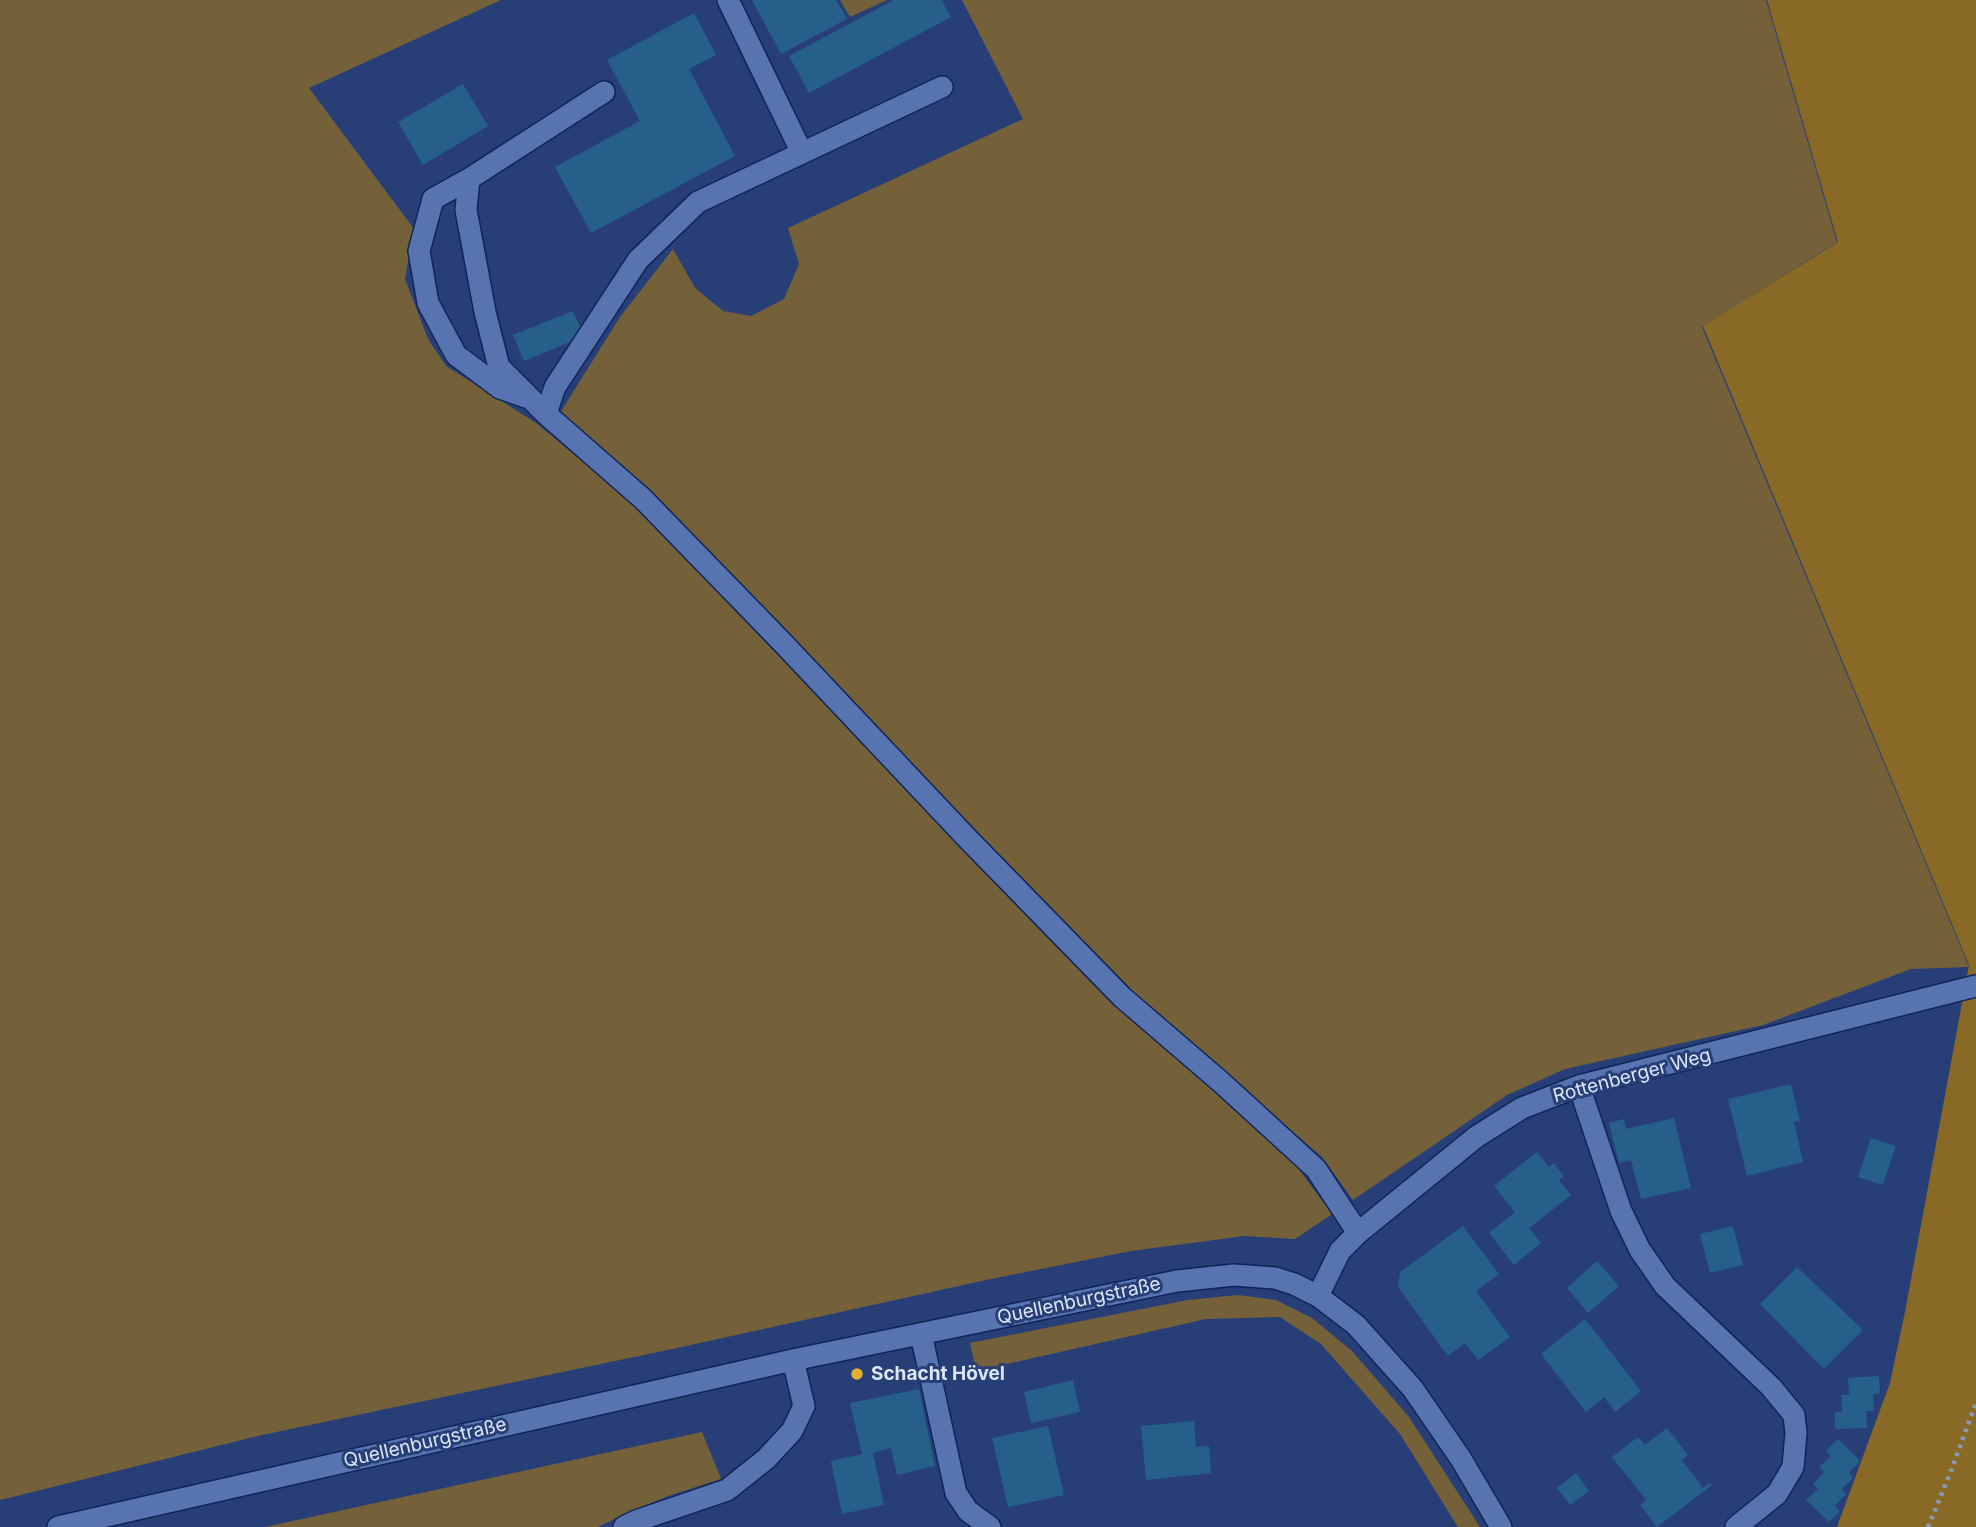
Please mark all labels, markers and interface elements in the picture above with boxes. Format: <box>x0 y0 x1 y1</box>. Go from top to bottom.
street label: Rottenberger Weg <box>1550 1044 1714 1108</box>
street label: Quellenburgstraße <box>995 1273 1163 1329</box>
place label: Schacht Hövel <box>871 1363 1005 1385</box>
marker: Schacht Hövel <box>849 1366 865 1382</box>
street label: Quellenburgstraße <box>341 1413 509 1473</box>

